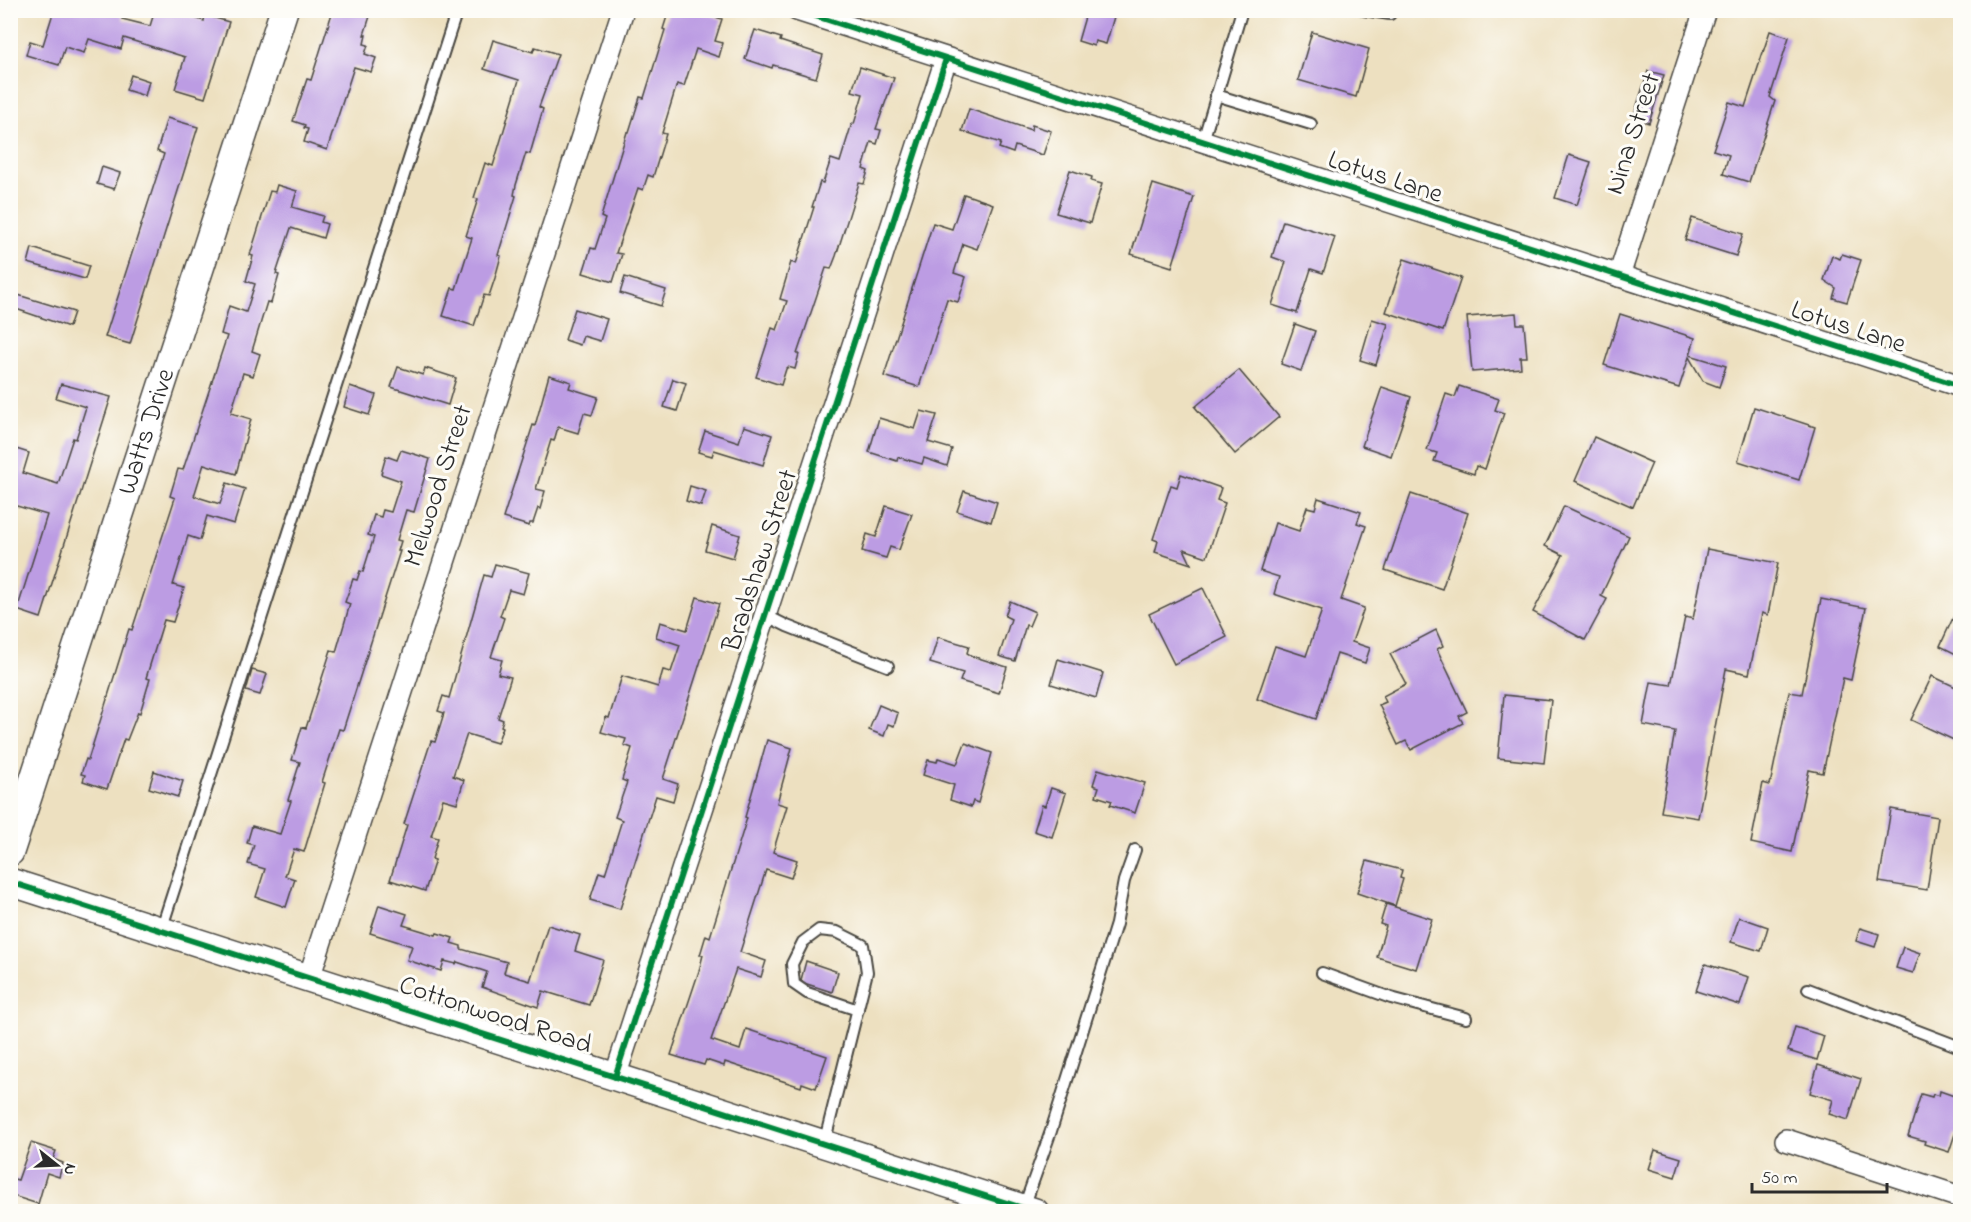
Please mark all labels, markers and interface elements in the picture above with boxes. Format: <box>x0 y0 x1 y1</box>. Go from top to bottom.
street label: Nina Street <box>1596 68 1672 200</box>
street label: Lotus Lane <box>1322 141 1448 215</box>
street label: Lotus Lane <box>1785 291 1911 365</box>
street label: Watts Drive <box>108 363 186 500</box>
street label: Melwood Street <box>394 400 484 572</box>
street label: Bradshaw Street <box>713 465 809 658</box>
street label: Cottonwood Road <box>394 966 596 1066</box>
north arrow <box>27 1135 87 1195</box>
scale bar <box>1752 1156 1887 1194</box>
text: N <box>56 1160 82 1178</box>
text: 50 m <box>1761 1166 1798 1192</box>

